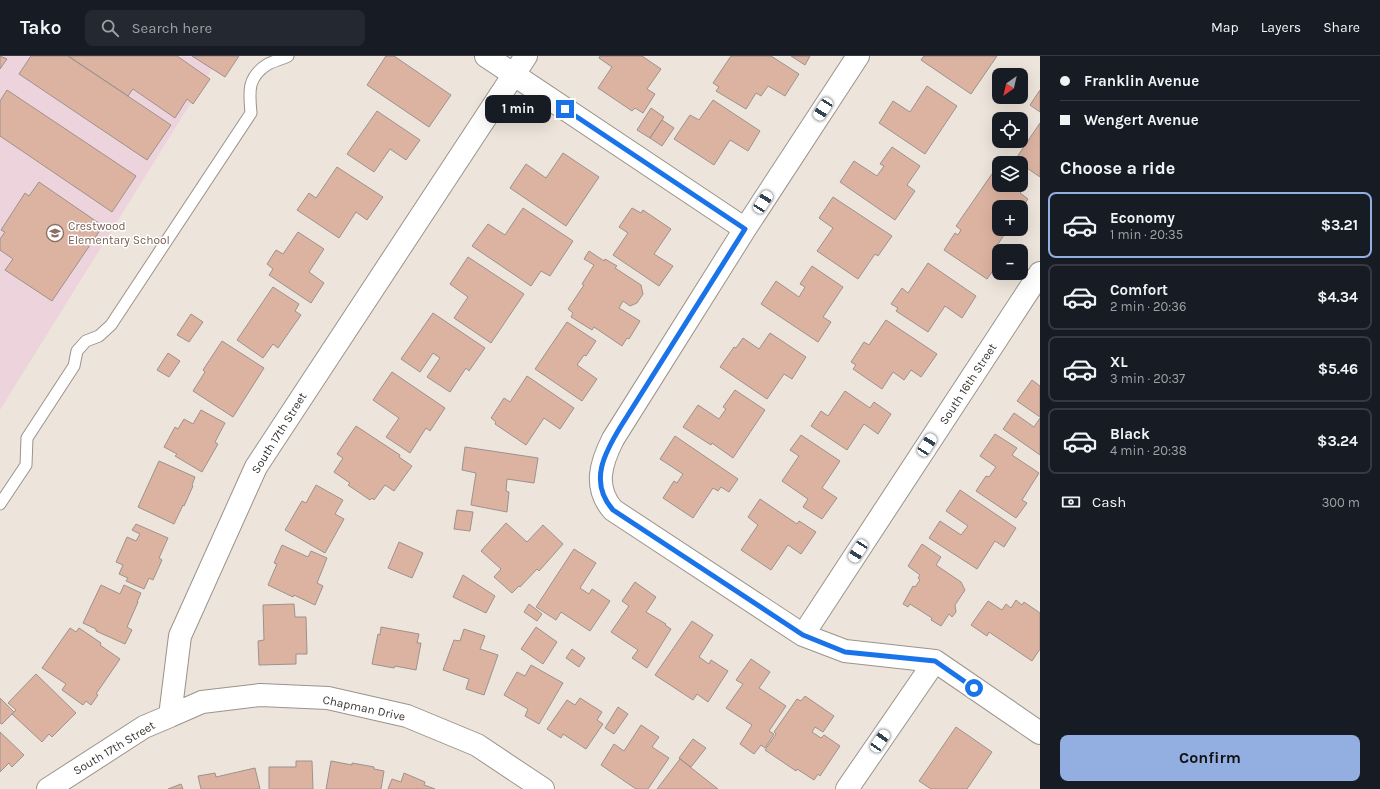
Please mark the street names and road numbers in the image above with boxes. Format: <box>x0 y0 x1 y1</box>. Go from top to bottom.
street label: South 16th Street <box>937 340 1000 427</box>
street label: South 17th Street <box>248 390 310 476</box>
street label: Chapman Drive <box>321 692 407 724</box>
street label: South 17th Street <box>71 718 158 778</box>

